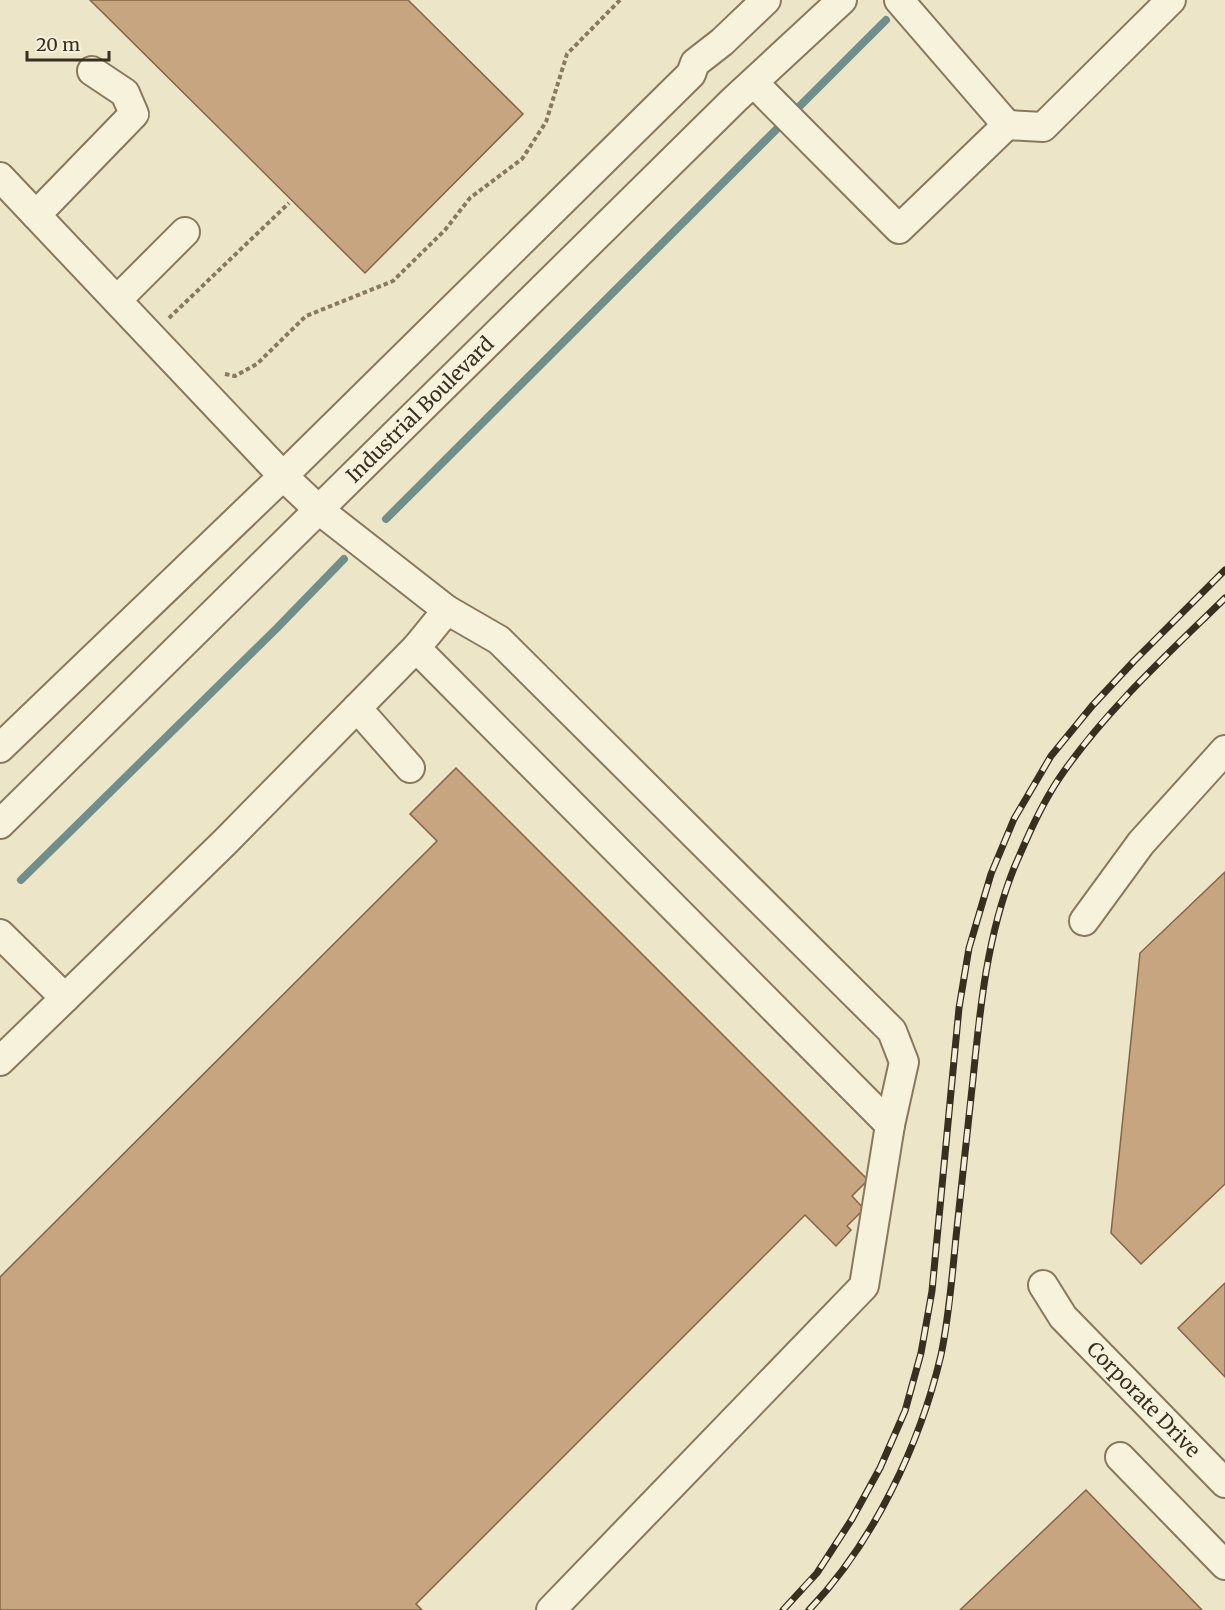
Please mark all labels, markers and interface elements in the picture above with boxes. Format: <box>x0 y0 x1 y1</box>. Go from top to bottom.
scale bar <box>27 24 110 62</box>
text: 20 m <box>36 33 80 56</box>
street label: Industrial Boulevard <box>341 331 499 488</box>
street label: Corporate Drive <box>1082 1336 1206 1462</box>

